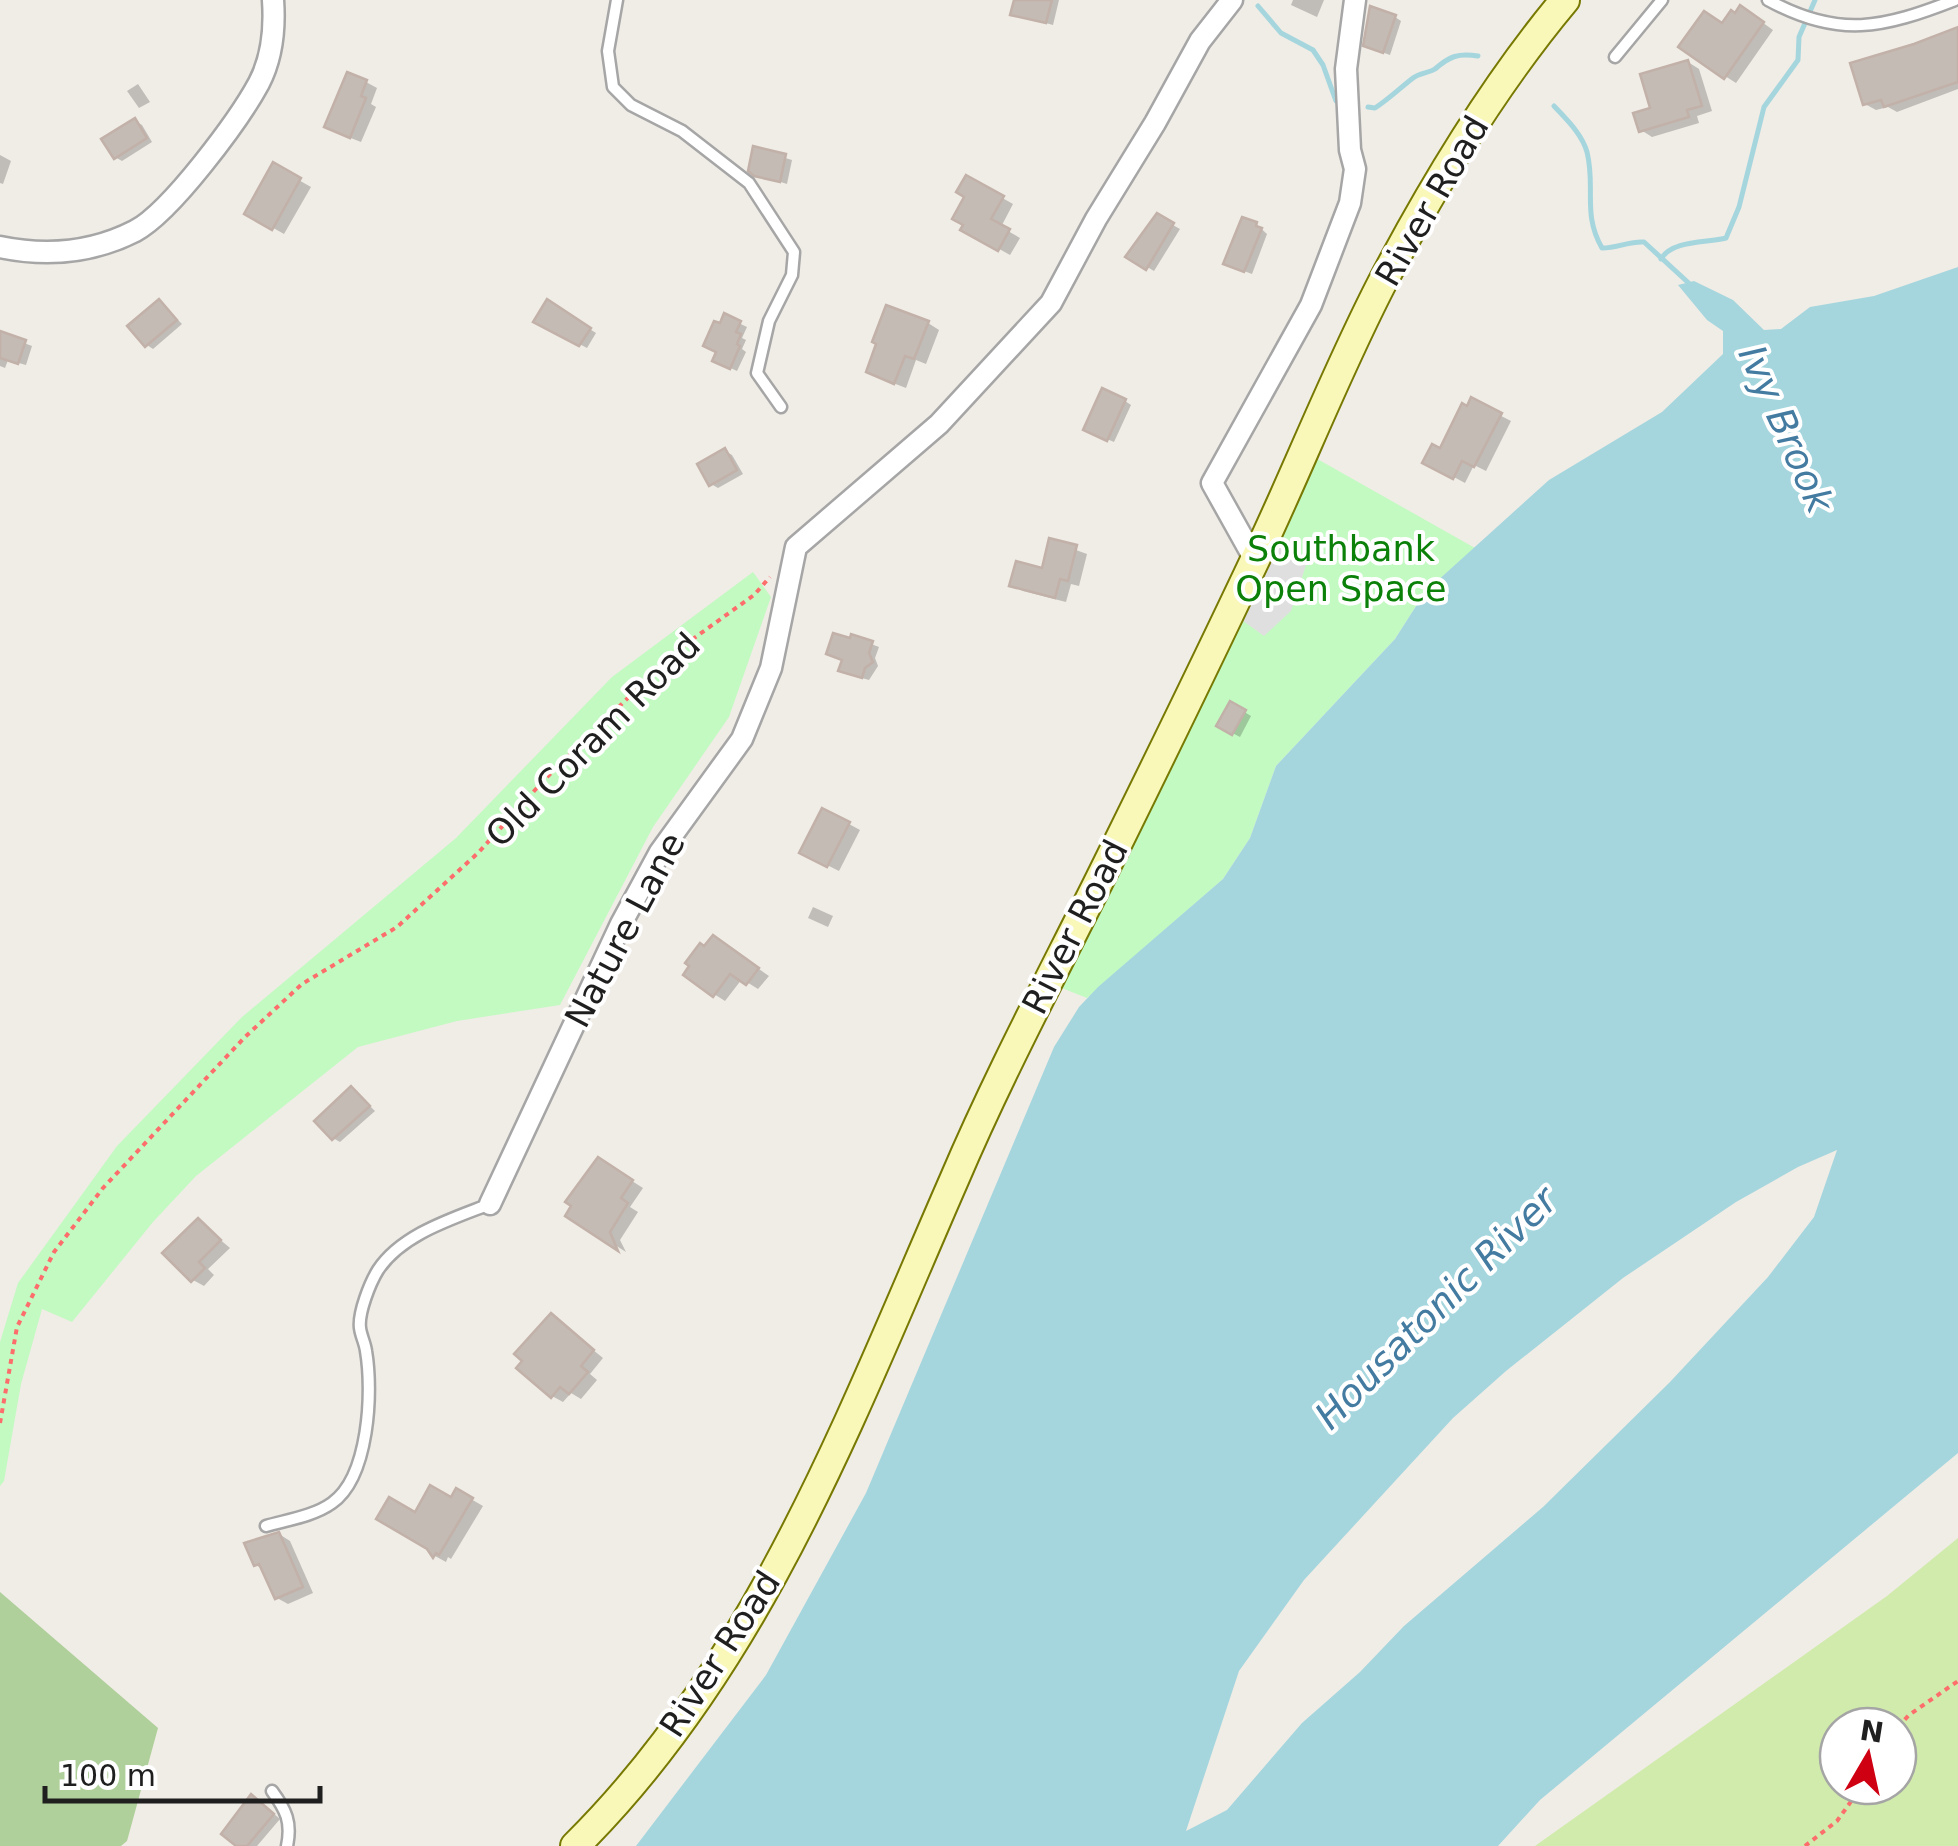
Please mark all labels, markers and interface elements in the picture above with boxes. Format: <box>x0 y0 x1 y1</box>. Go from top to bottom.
street label: River Road <box>1367 109 1497 293</box>
water label: Ivy Brook <box>1730 339 1843 521</box>
park label: Southbank Open Space <box>1235 529 1447 609</box>
street label: Old Coram Road <box>478 625 708 855</box>
street label: Nature Lane <box>557 826 693 1034</box>
street label: River Road <box>1014 833 1136 1021</box>
water label: Housatonic River <box>1306 1176 1568 1438</box>
street label: River Road <box>652 1564 788 1744</box>
north arrow <box>1818 1706 1918 1806</box>
text: N <box>1858 1714 1886 1750</box>
scale bar <box>45 1741 320 1803</box>
text: 100 m <box>60 1758 156 1793</box>

